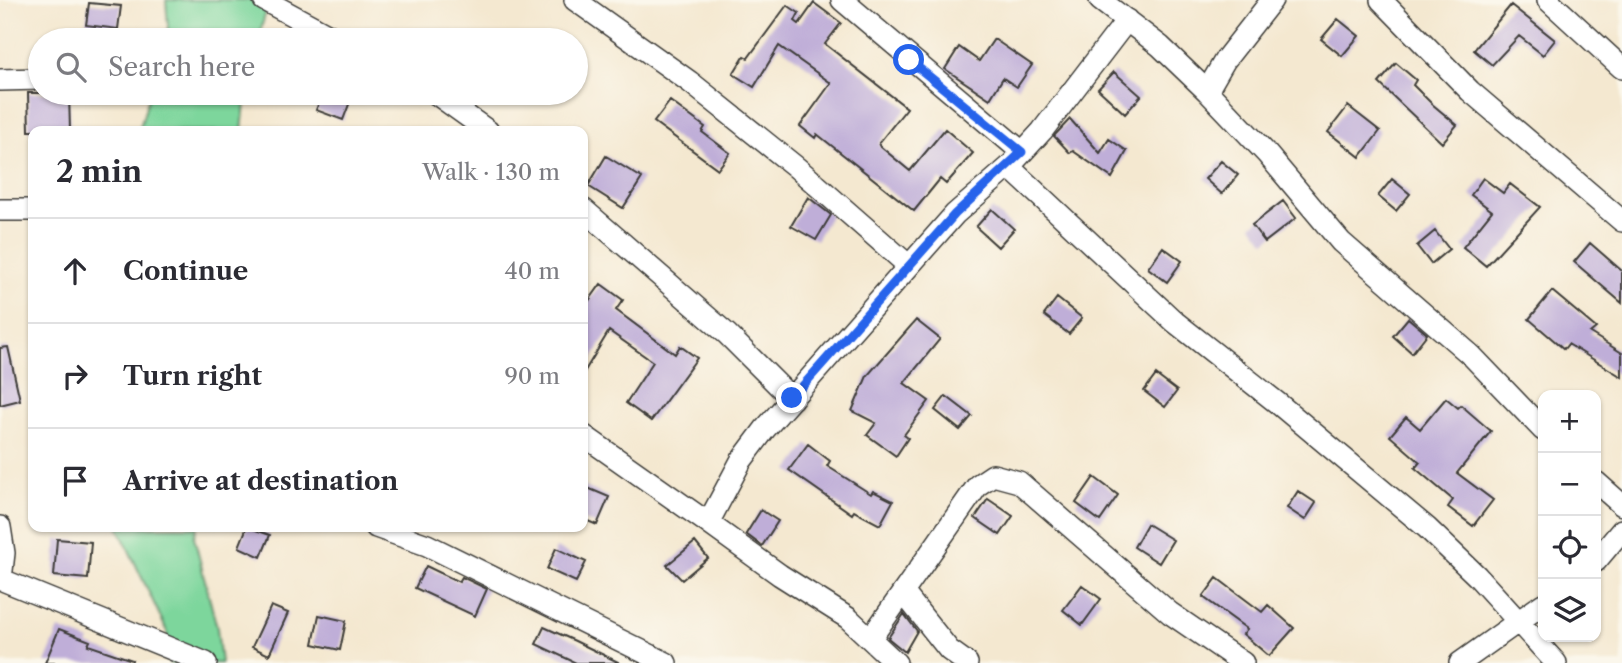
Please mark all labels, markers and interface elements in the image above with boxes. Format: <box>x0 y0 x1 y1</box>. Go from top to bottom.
search box <box>28 28 588 105</box>
route start <box>893 44 924 75</box>
icon: search <box>52 48 90 86</box>
text: Search here <box>108 51 255 83</box>
text: 2 min <box>56 153 142 190</box>
text: Walk · 130 m <box>422 158 560 186</box>
icon: ahead <box>56 252 94 290</box>
text: Continue <box>123 255 248 287</box>
text: 40 m <box>505 257 560 285</box>
icon: right <box>56 357 94 395</box>
text: Turn right <box>123 360 262 392</box>
text: 90 m <box>504 362 560 390</box>
route end <box>776 382 807 413</box>
map controls <box>1538 390 1601 642</box>
button: + <box>1538 390 1601 453</box>
button: − <box>1538 453 1601 516</box>
icon: arrive <box>56 462 94 500</box>
text: Arrive at destination <box>123 465 398 497</box>
button: locate <box>1538 516 1601 579</box>
button: layers <box>1538 579 1601 642</box>

